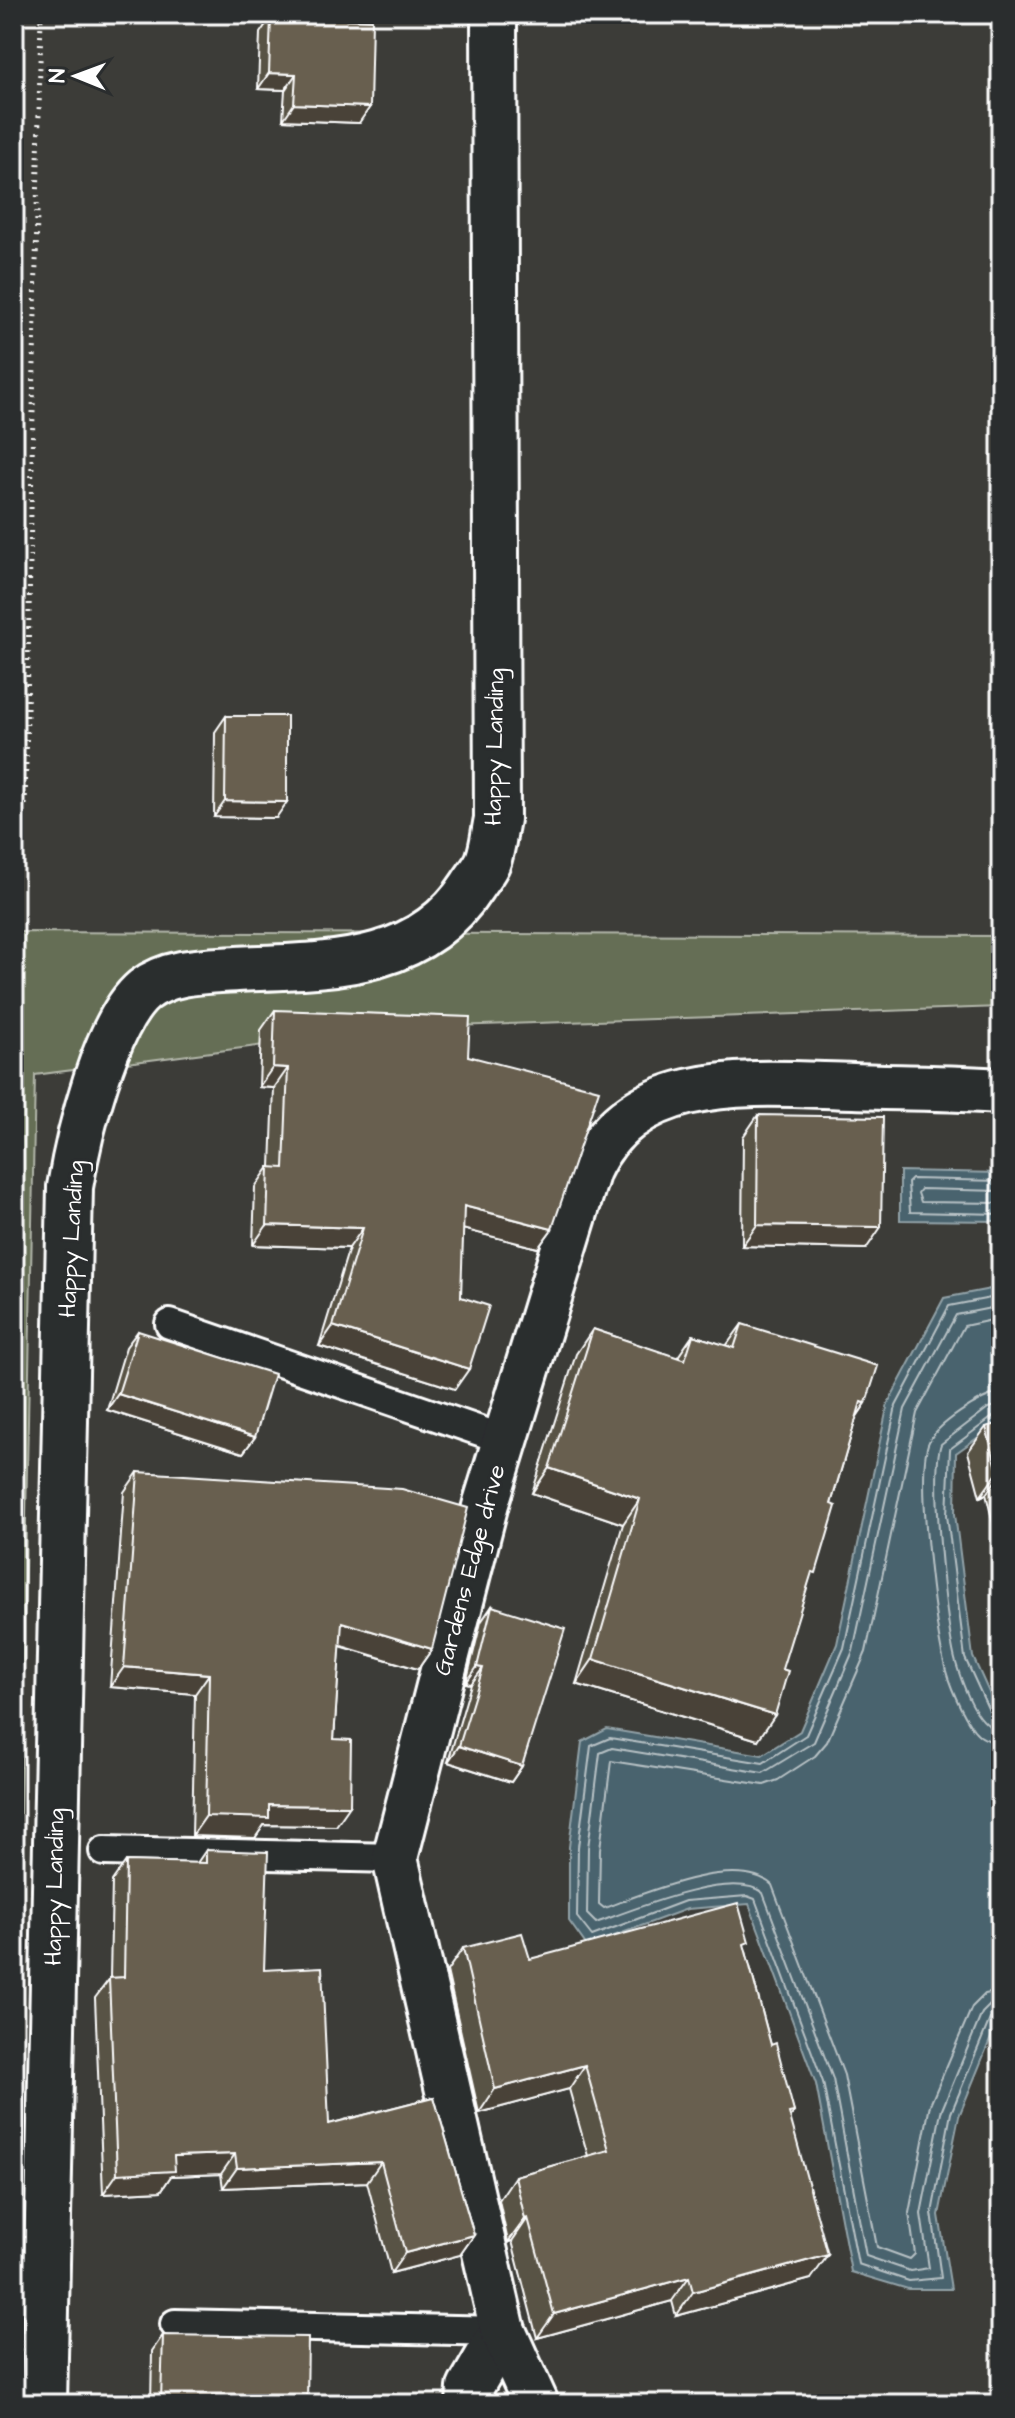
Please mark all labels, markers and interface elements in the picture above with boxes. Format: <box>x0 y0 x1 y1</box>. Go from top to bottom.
north arrow <box>36 36 116 116</box>
text: N <box>42 68 73 83</box>
street label: Happy Landing <box>477 668 514 826</box>
street label: Happy Landing <box>51 1160 94 1319</box>
street label: Gardens Edge drive <box>425 1461 515 1680</box>
street label: Happy Landing <box>37 1808 74 1966</box>

